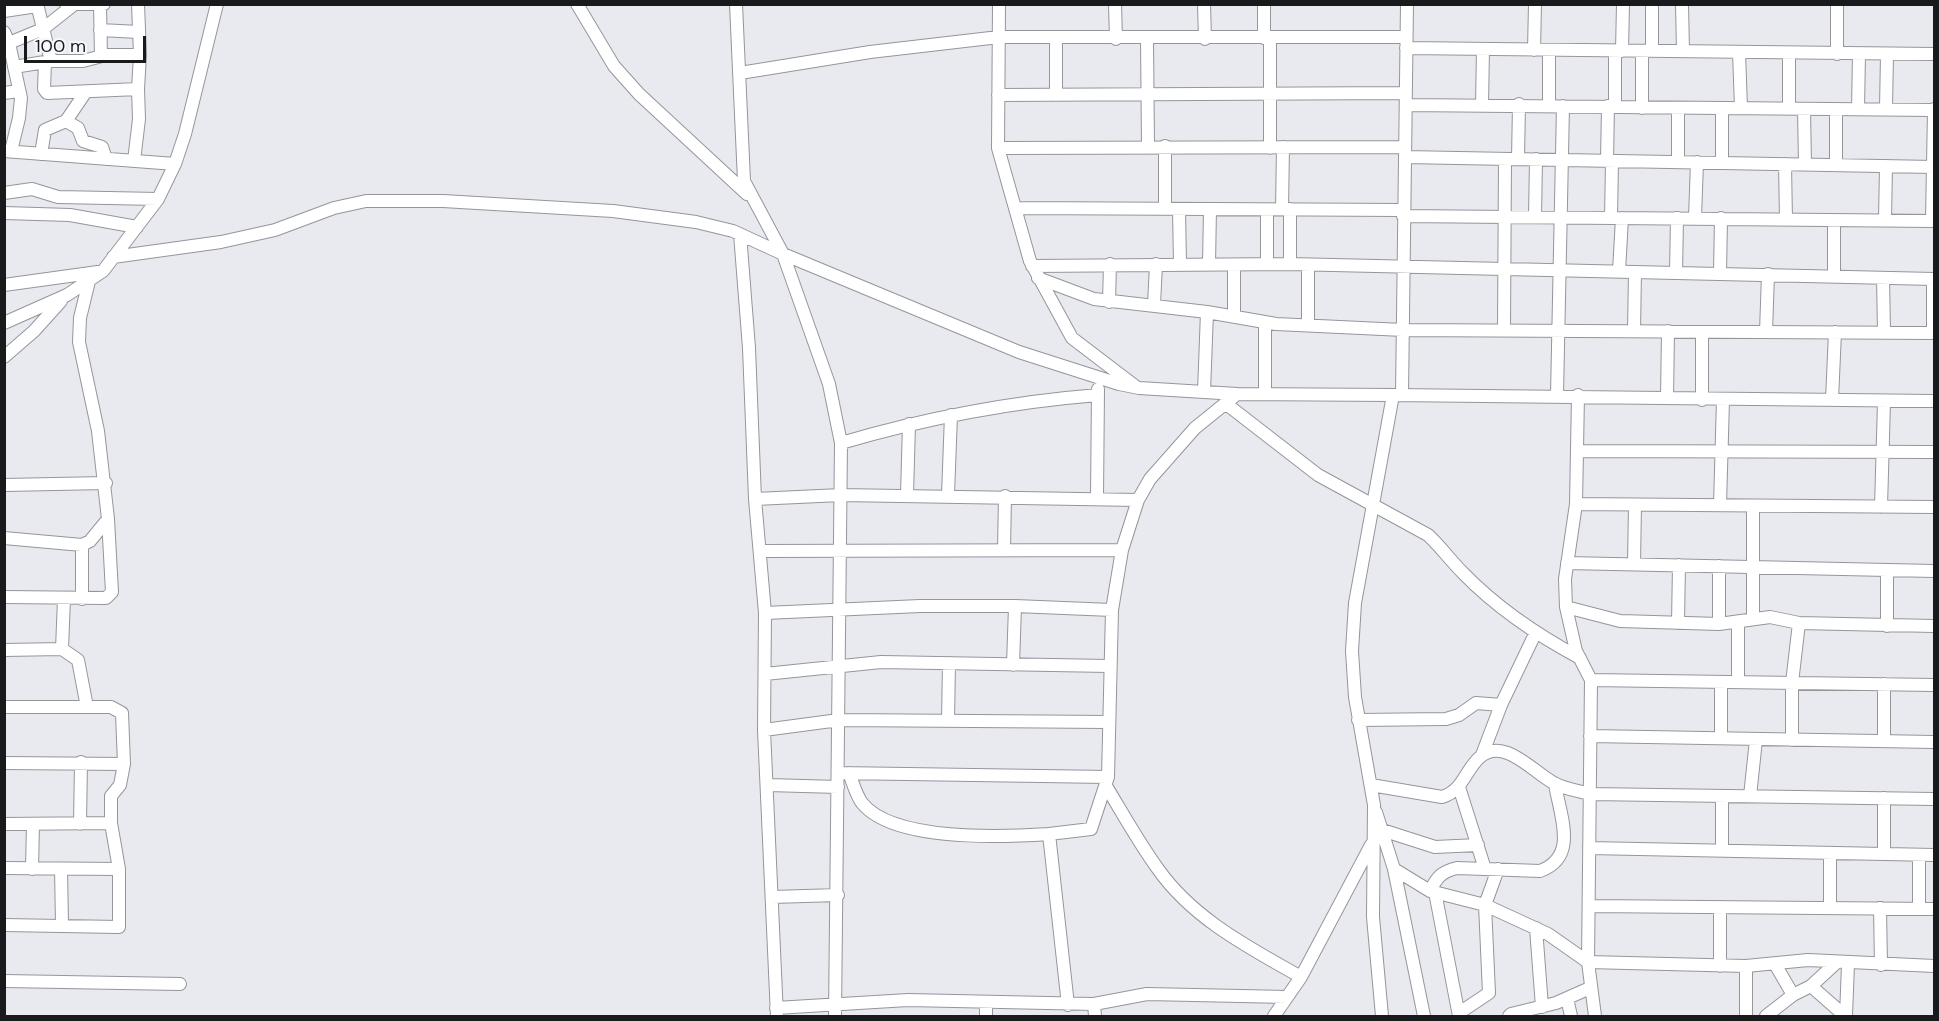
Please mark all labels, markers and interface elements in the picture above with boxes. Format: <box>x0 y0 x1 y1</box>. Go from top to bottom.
scale bar <box>27 24 148 62</box>
text: 100 m <box>35 34 86 58</box>

